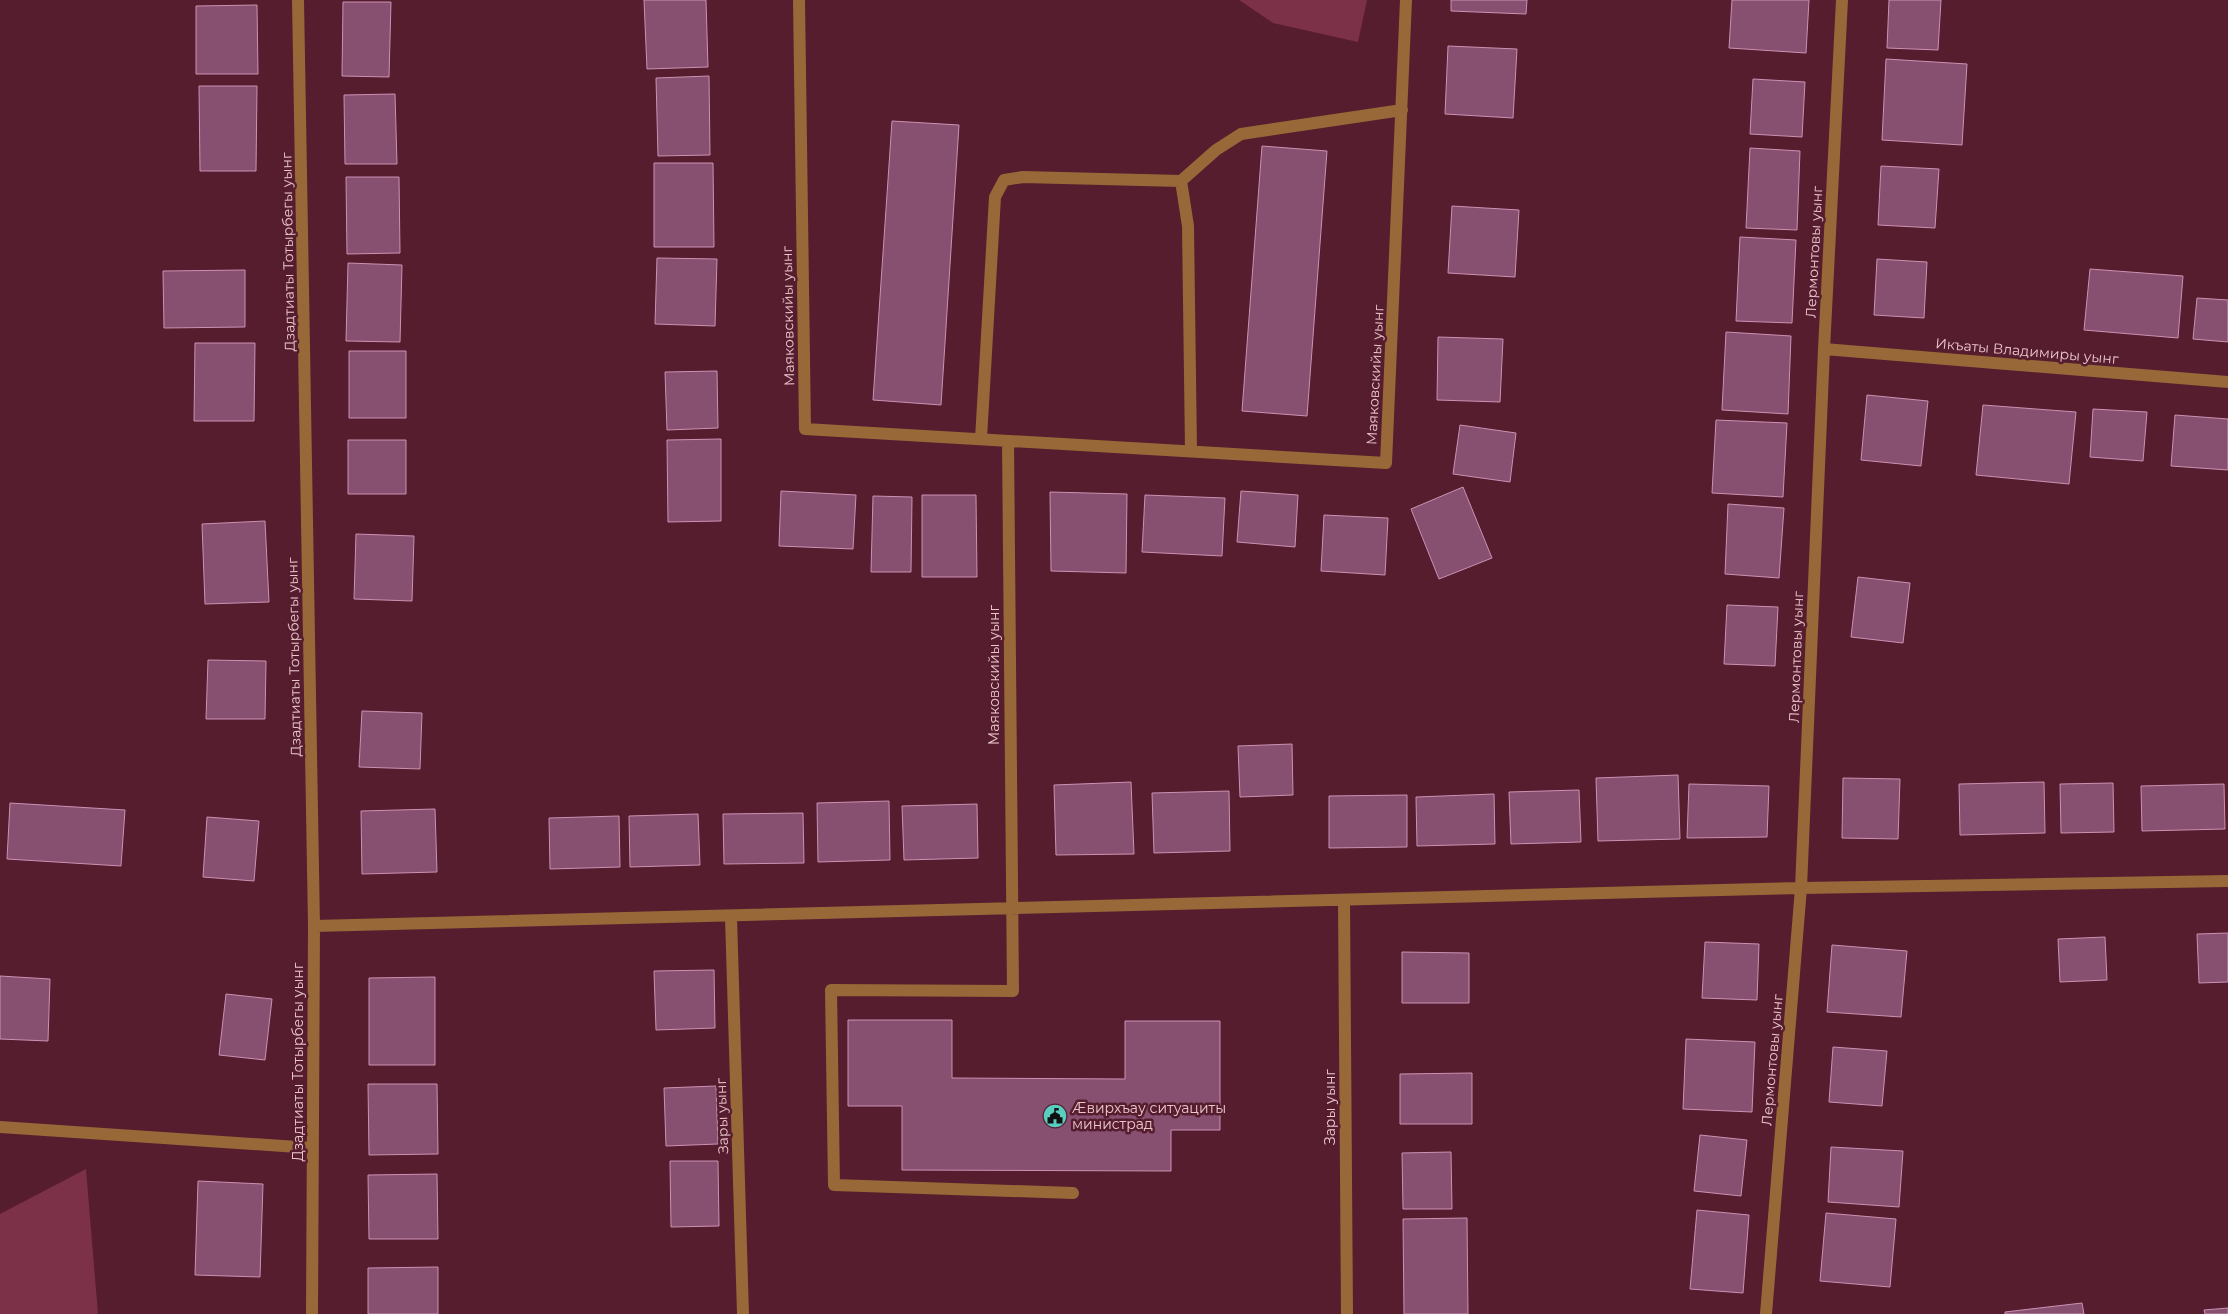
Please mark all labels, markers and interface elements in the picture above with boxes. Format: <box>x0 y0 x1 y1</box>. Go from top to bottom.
street label: Дзадтиаты Тотырбегы уынг <box>277 152 299 352</box>
street label: Лермонтовы уынг <box>1802 185 1826 318</box>
street label: Маяковскийы уынг <box>778 245 798 386</box>
street label: Маяковскийы уынг <box>1362 304 1388 446</box>
street label: Икъаты Владимиры уынг <box>1935 334 2120 368</box>
street label: Дзадтиаты Тотырбегы уынг <box>283 557 305 757</box>
street label: Лермонтовы уынг <box>1785 590 1807 723</box>
street label: Маяковскийы уынг <box>985 605 1003 745</box>
street label: Дзадтиаты Тотырбегы уынг <box>289 962 307 1161</box>
street label: Лермонтовы уынг <box>1757 993 1787 1127</box>
street label: Зары уынг <box>1321 1069 1339 1145</box>
street label: Зары уынг <box>712 1077 732 1154</box>
place label: Æвирхъау ситуациты министрад <box>1072 1099 1226 1133</box>
public building icon: Æвирхъау ситуациты министрад <box>1042 1103 1068 1129</box>

